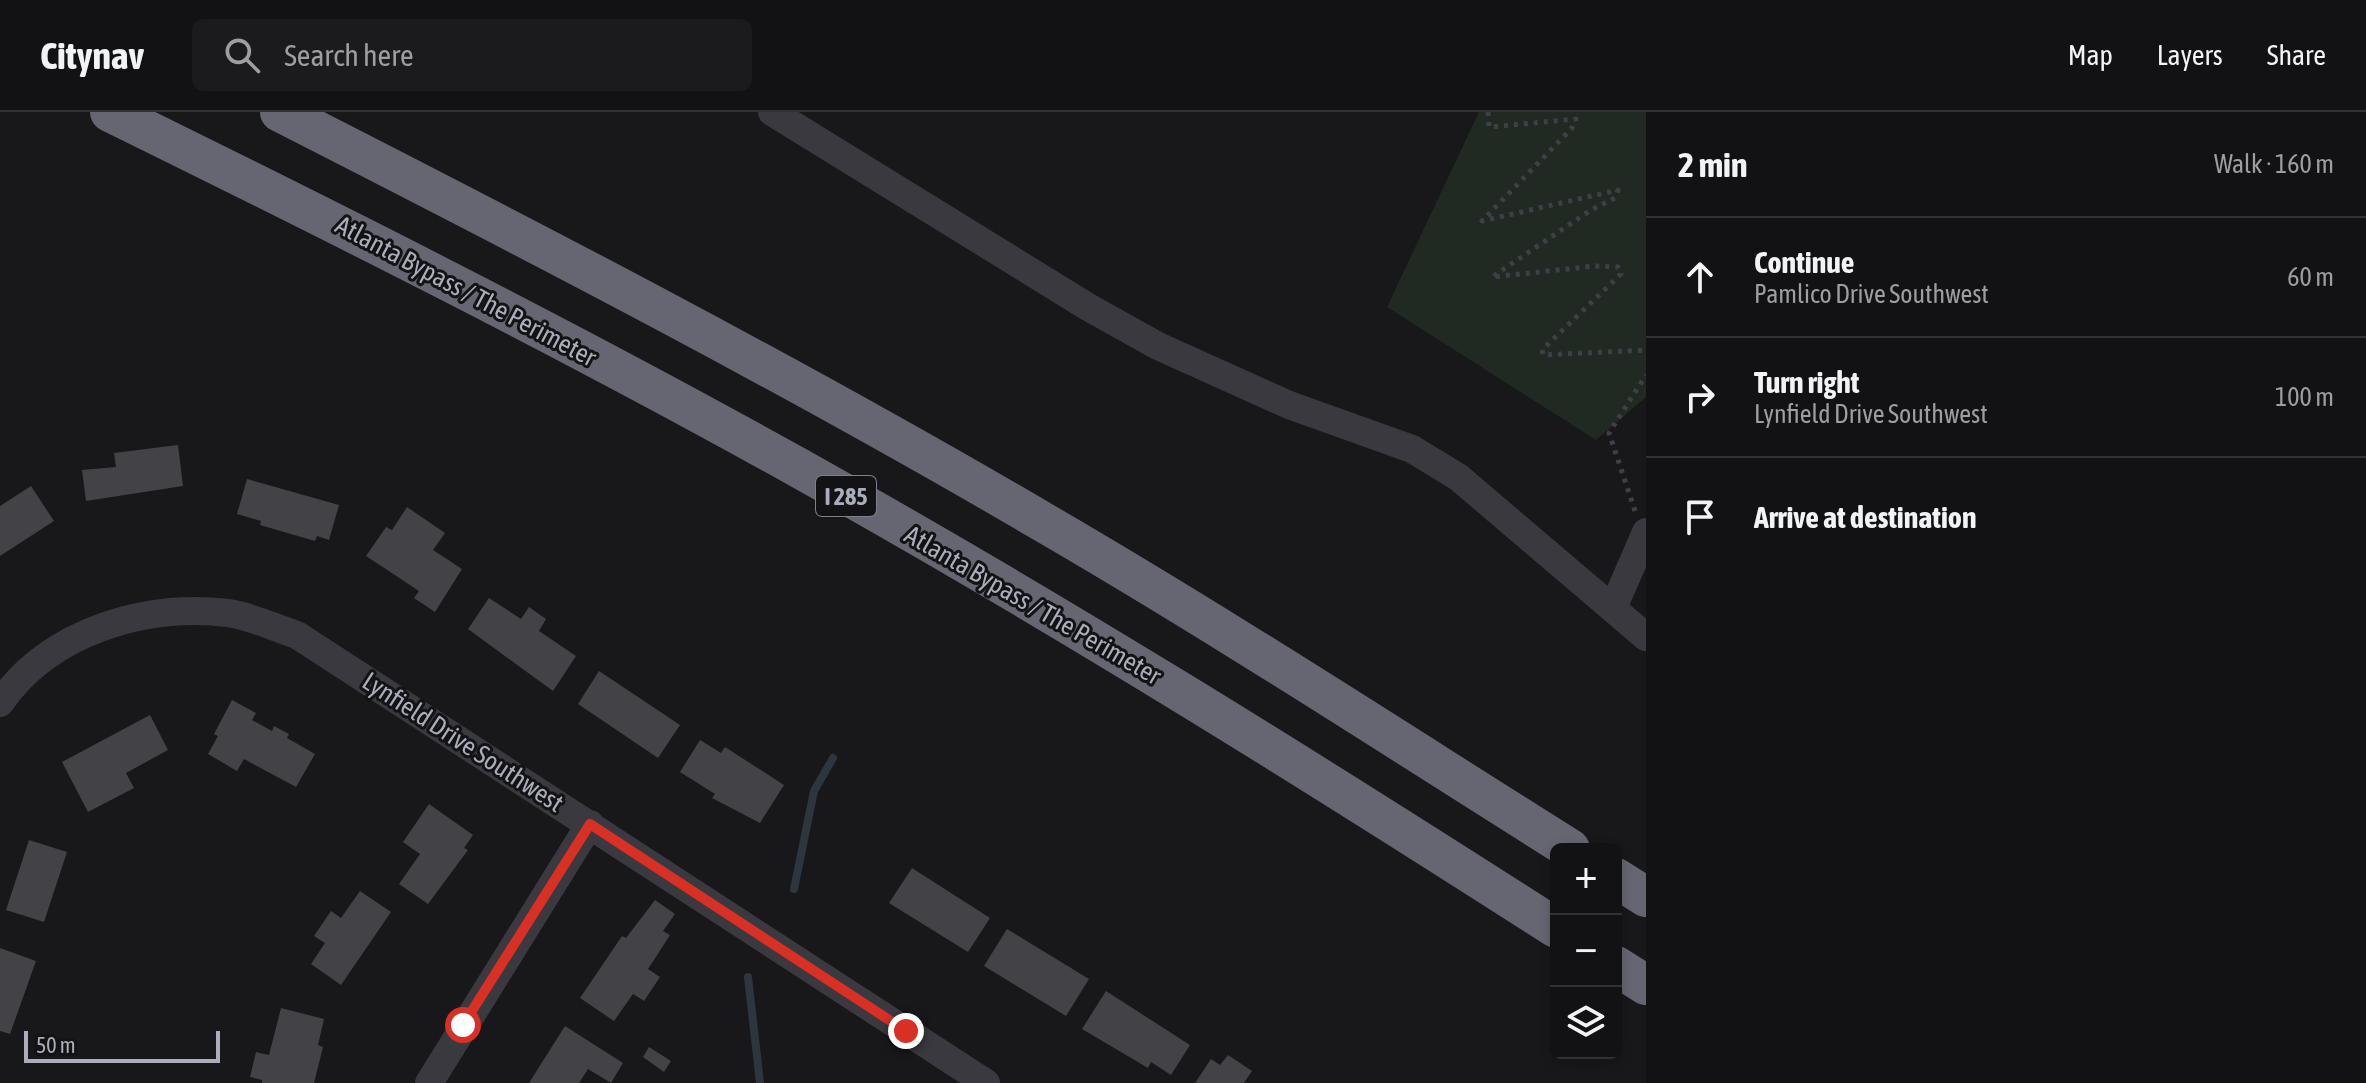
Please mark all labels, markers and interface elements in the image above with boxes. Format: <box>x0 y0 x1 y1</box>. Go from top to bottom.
search box <box>192 19 752 91</box>
icon: search <box>220 33 264 77</box>
text: Citynav <box>40 34 144 77</box>
text: Search here <box>284 38 414 72</box>
text: Map <box>2068 39 2113 71</box>
text: Layers <box>2157 39 2223 71</box>
text: Share <box>2267 39 2326 71</box>
text: 2 min <box>1678 145 1747 184</box>
text: Walk · 160 m <box>2214 149 2334 179</box>
street label: Atlanta Bypass / The Perimeter <box>331 210 602 373</box>
text: Continue <box>1754 245 1854 279</box>
icon: ahead <box>1678 255 1722 299</box>
text: 60 m <box>2287 262 2334 292</box>
text: Pamlico Drive Southwest <box>1754 279 1989 309</box>
text: Turn right <box>1754 365 1860 399</box>
icon: right <box>1678 375 1722 419</box>
text: 100 m <box>2275 382 2334 412</box>
text: Lynfield Drive Southwest <box>1754 399 1988 429</box>
road number: I 285 <box>816 476 876 516</box>
icon: arrive <box>1678 495 1722 539</box>
text: Arrive at destination <box>1754 500 1976 534</box>
street label: Atlanta Bypass / The Perimeter <box>900 519 1167 691</box>
street label: Lynfield Drive Southwest <box>357 666 569 818</box>
map controls <box>1550 843 1622 1059</box>
button: + <box>1550 843 1622 915</box>
button: − <box>1550 915 1622 987</box>
button: layers <box>1550 987 1622 1059</box>
route start <box>445 1007 481 1043</box>
route end <box>888 1013 924 1049</box>
scale bar <box>24 1027 220 1063</box>
text: 50 m <box>36 1032 76 1058</box>

